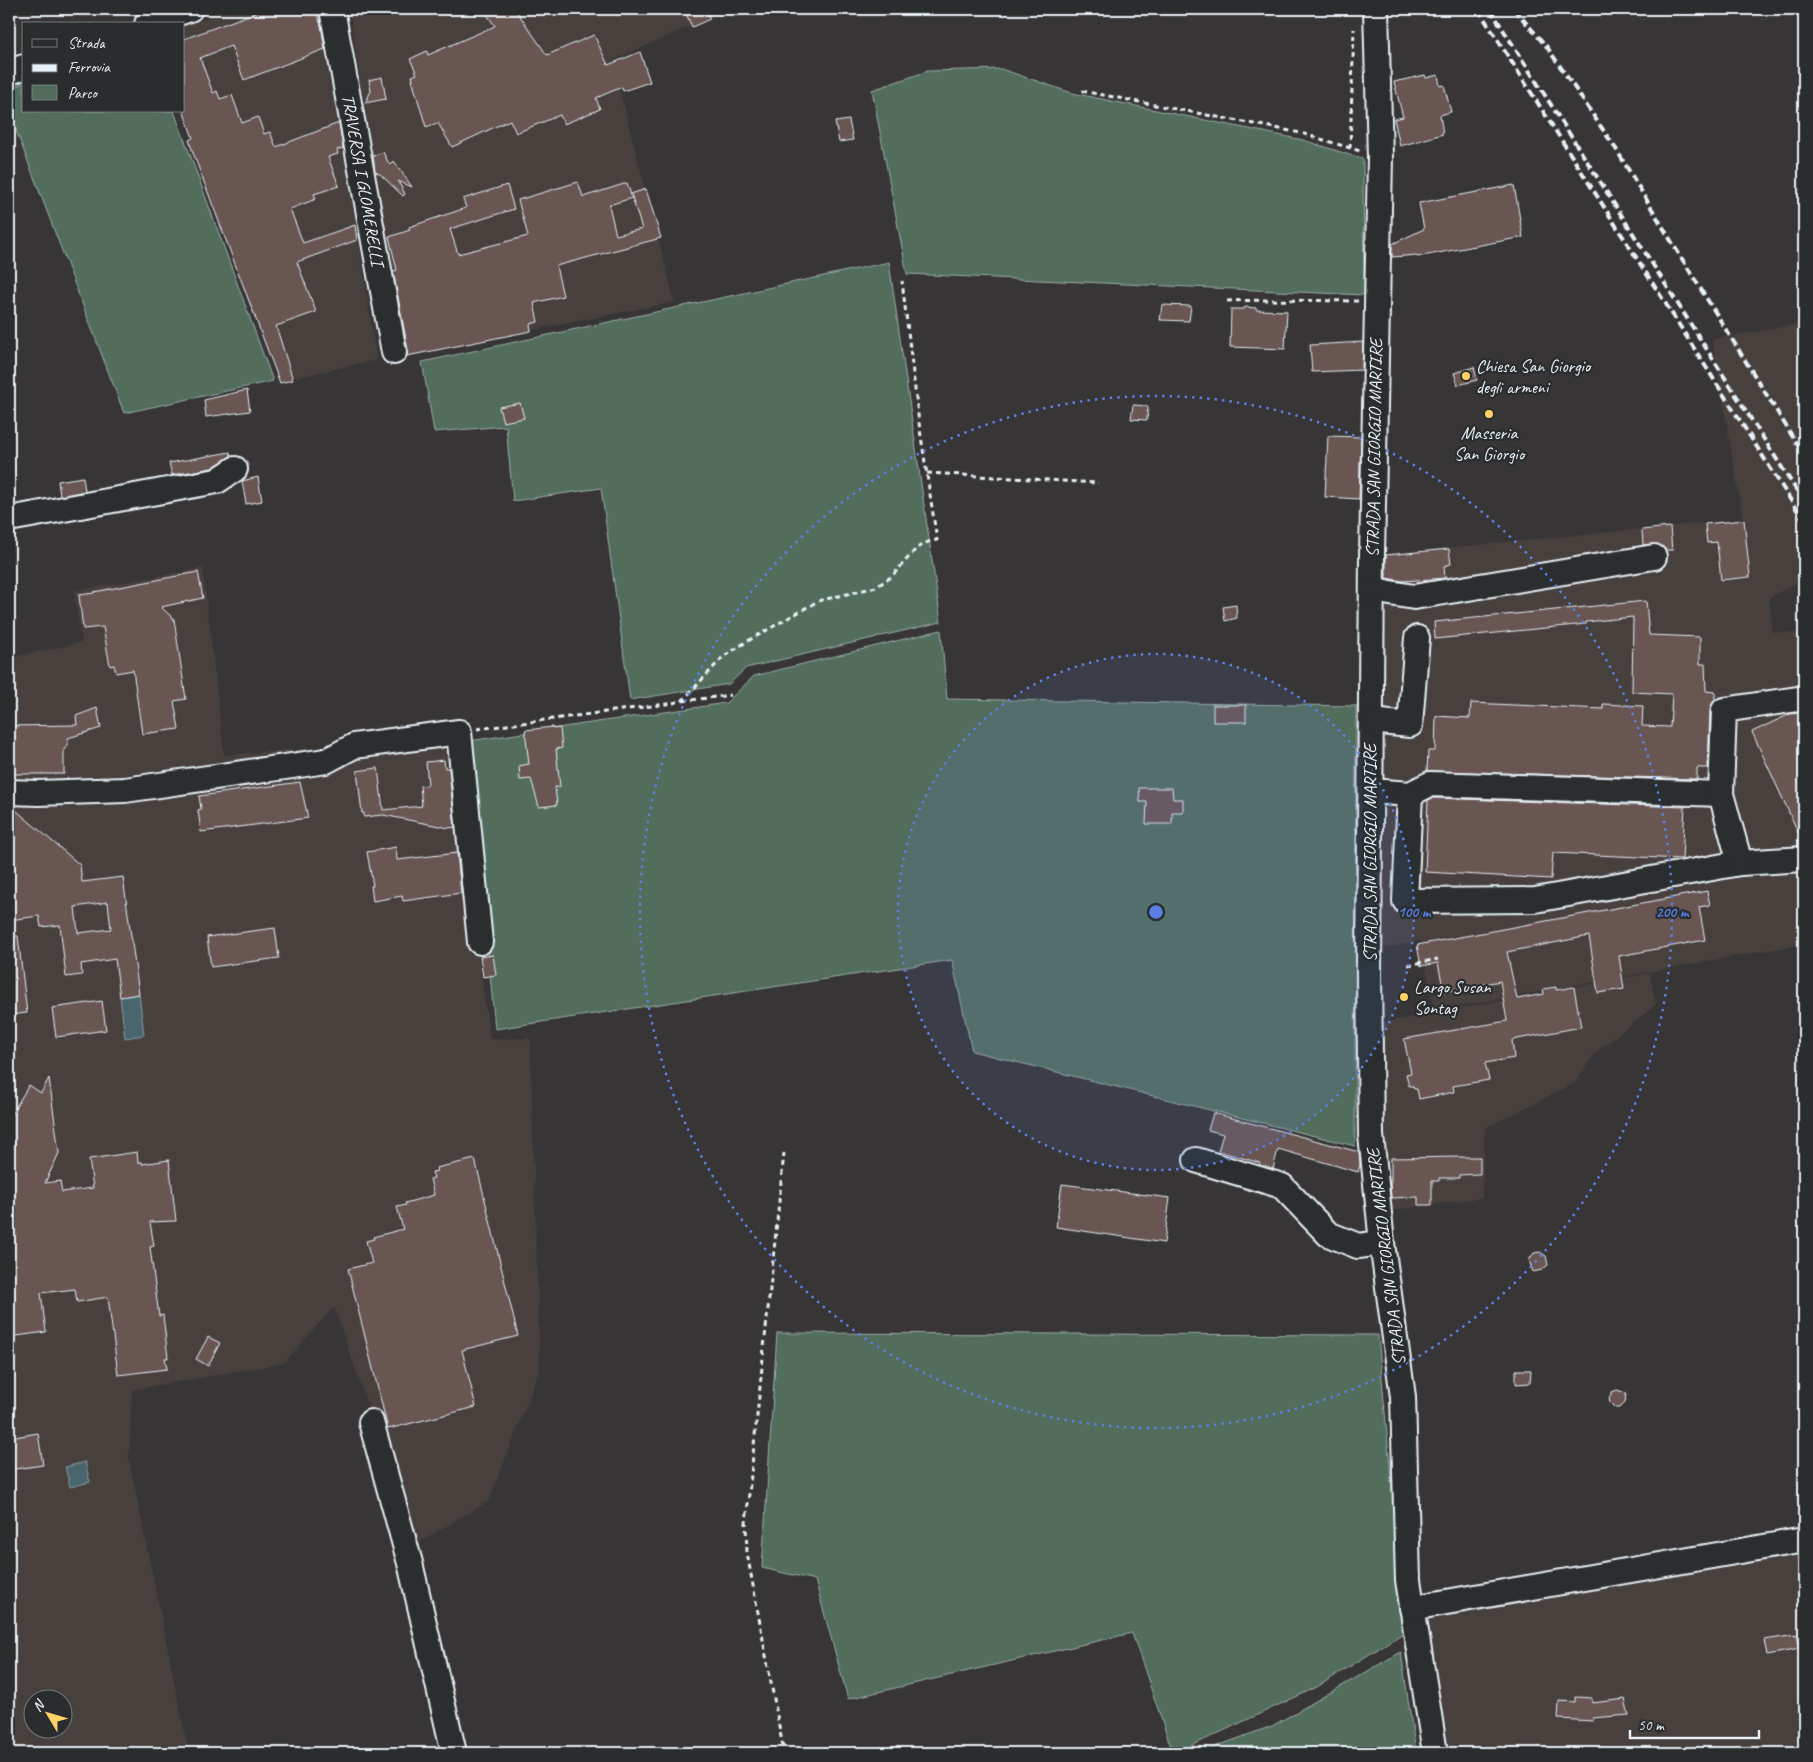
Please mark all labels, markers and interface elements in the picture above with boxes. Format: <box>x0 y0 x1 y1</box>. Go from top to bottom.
legend <box>22 22 185 112</box>
text: Strada <box>68 34 105 53</box>
text: Ferrovia <box>68 58 111 77</box>
text: Parco <box>68 84 99 103</box>
street label: TRAVERSA I GLOMERELLI <box>337 92 390 271</box>
street label: STRADA SAN GIORGIO MARTIRE <box>1361 336 1387 557</box>
place label: Chiesa San Giorgio degli armeni <box>1476 355 1592 398</box>
marker: Chiesa San Giorgio degli armeni <box>1460 370 1472 382</box>
marker: Masseria San Giorgio <box>1483 408 1495 420</box>
place label: Masseria San Giorgio <box>1454 422 1526 465</box>
street label: STRADA SAN GIORGIO MARTIRE <box>1359 741 1381 962</box>
centre of rings <box>1147 903 1165 921</box>
text: 100 m <box>1398 903 1432 922</box>
text: 200 m <box>1656 903 1690 922</box>
place label: Largo Susan Sontag <box>1414 976 1492 1019</box>
marker: Largo Susan Sontag <box>1398 991 1410 1003</box>
street label: STRADA SAN GIORGIO MARTIRE <box>1361 1145 1410 1367</box>
north arrow <box>22 1690 72 1740</box>
text: N <box>29 1696 49 1715</box>
scale bar <box>1630 1707 1759 1739</box>
text: 50 m <box>1638 1716 1665 1735</box>

